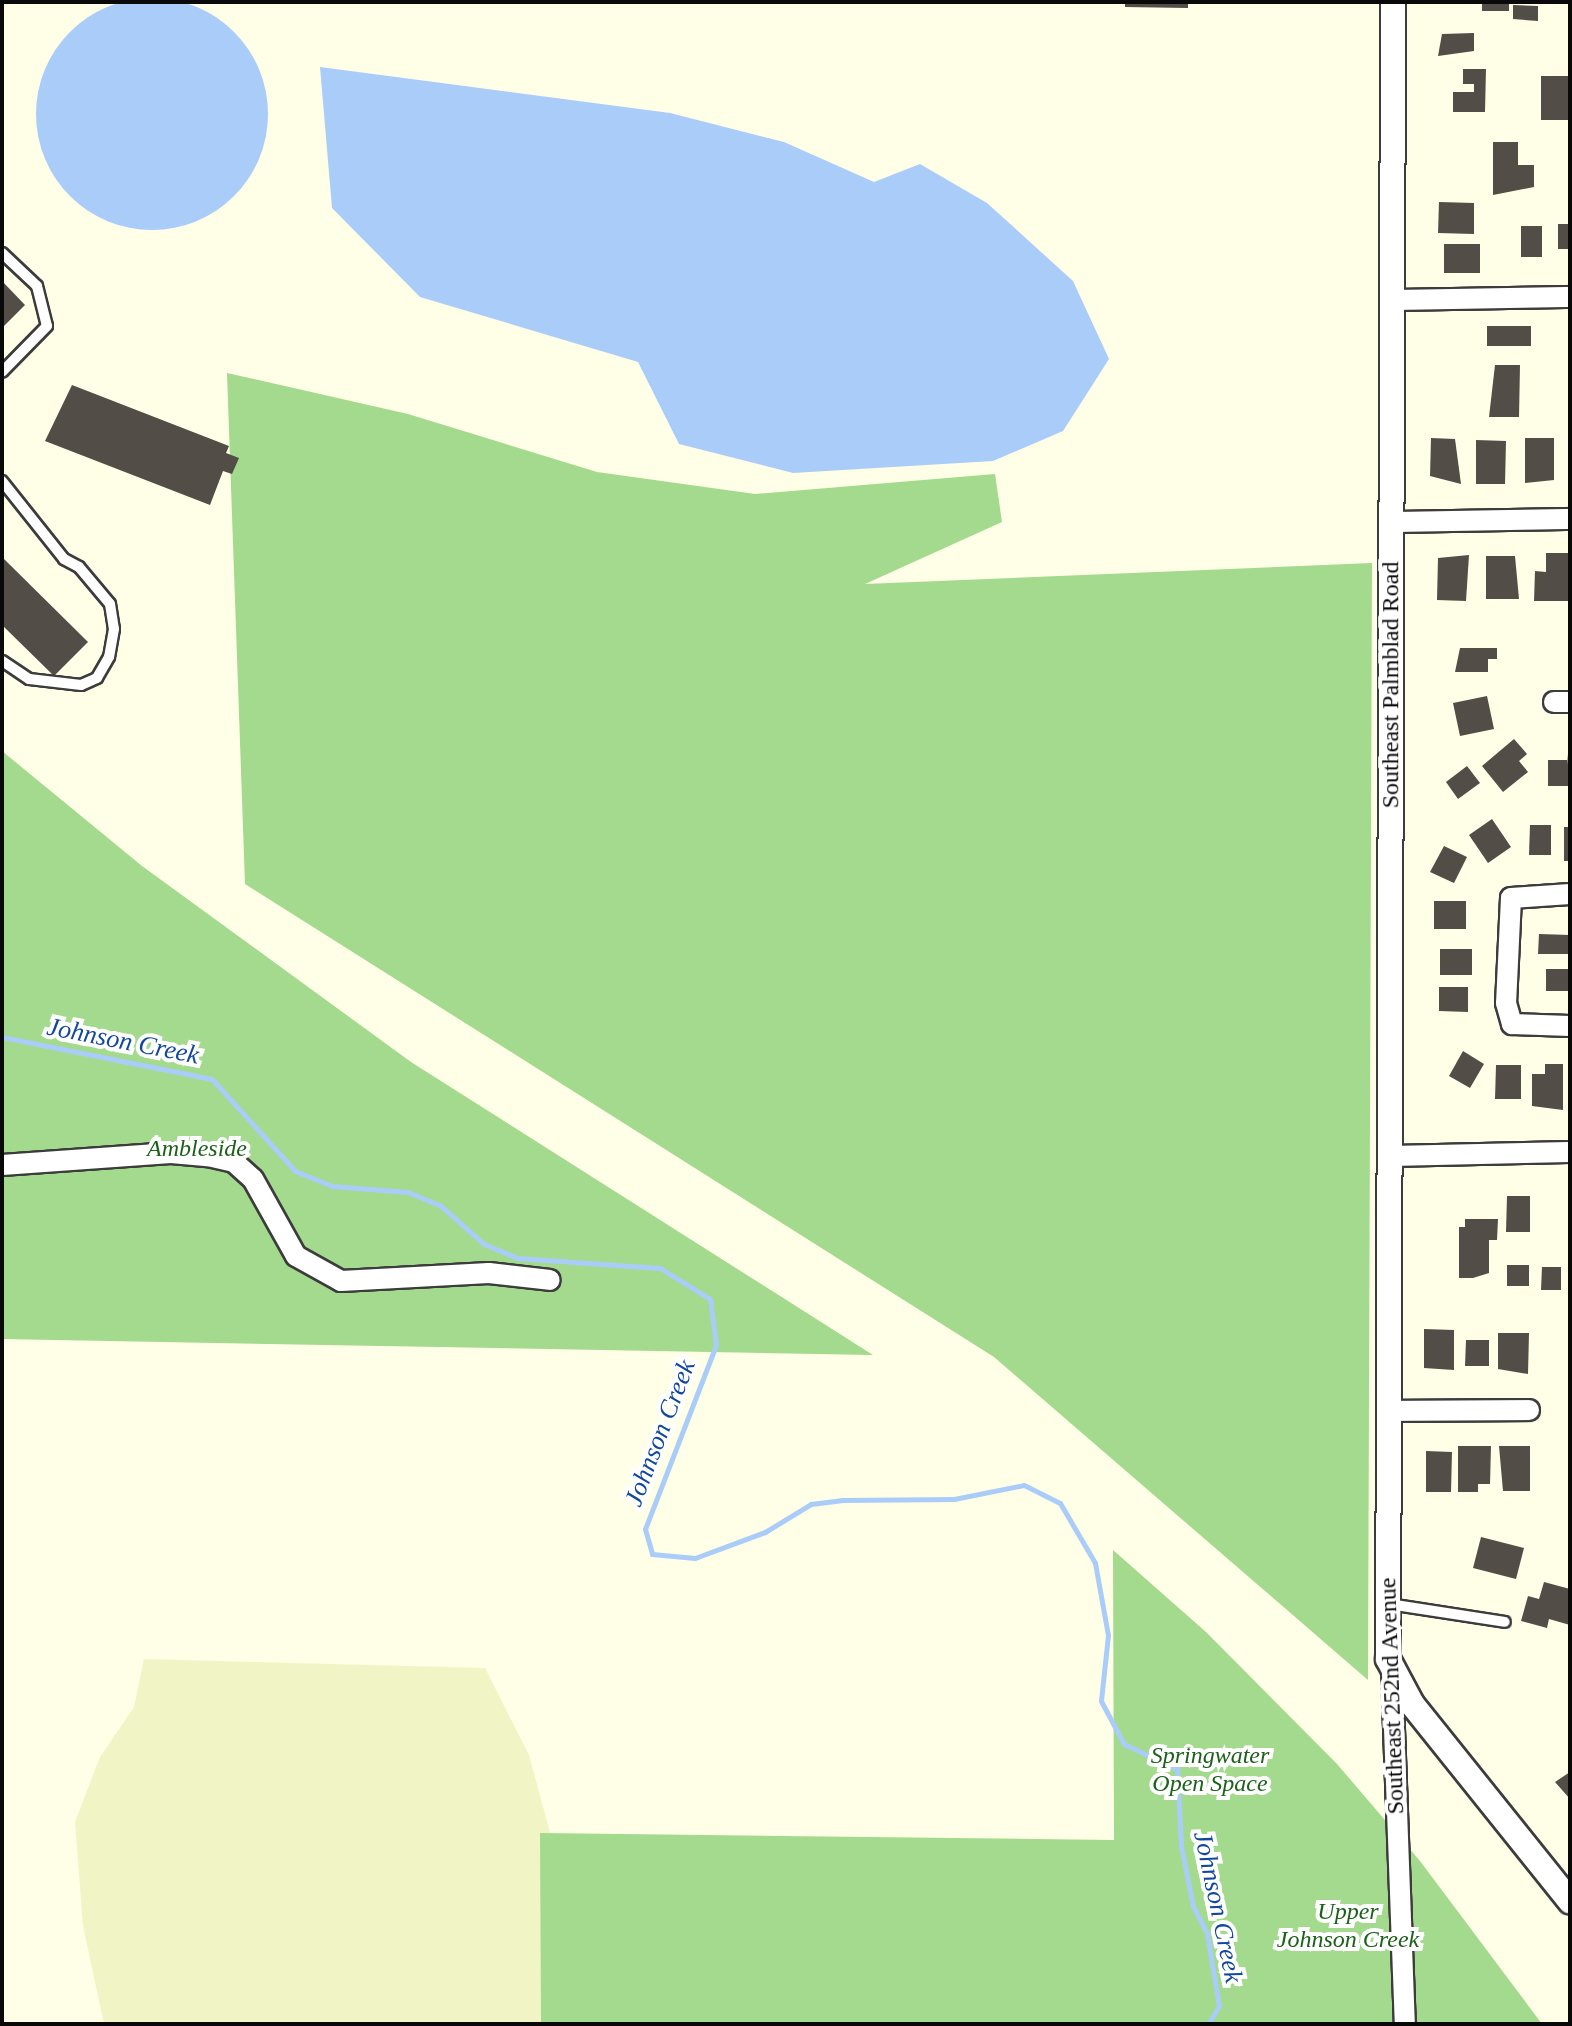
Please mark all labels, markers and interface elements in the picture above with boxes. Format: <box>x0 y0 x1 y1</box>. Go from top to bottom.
street label: Southeast Palmblad Road <box>1377 562 1405 808</box>
water label: Johnson Creek <box>44 1011 202 1071</box>
park label: Ambleside <box>147 1135 247 1163</box>
water label: Johnson Creek <box>618 1355 702 1511</box>
street label: Southeast 252nd Avenue <box>1373 1576 1411 1816</box>
park label: Springwater Open Space <box>1151 1742 1269 1798</box>
water label: Johnson Creek <box>1187 1828 1249 1986</box>
park label: Upper Johnson Creek <box>1277 1898 1419 1954</box>

